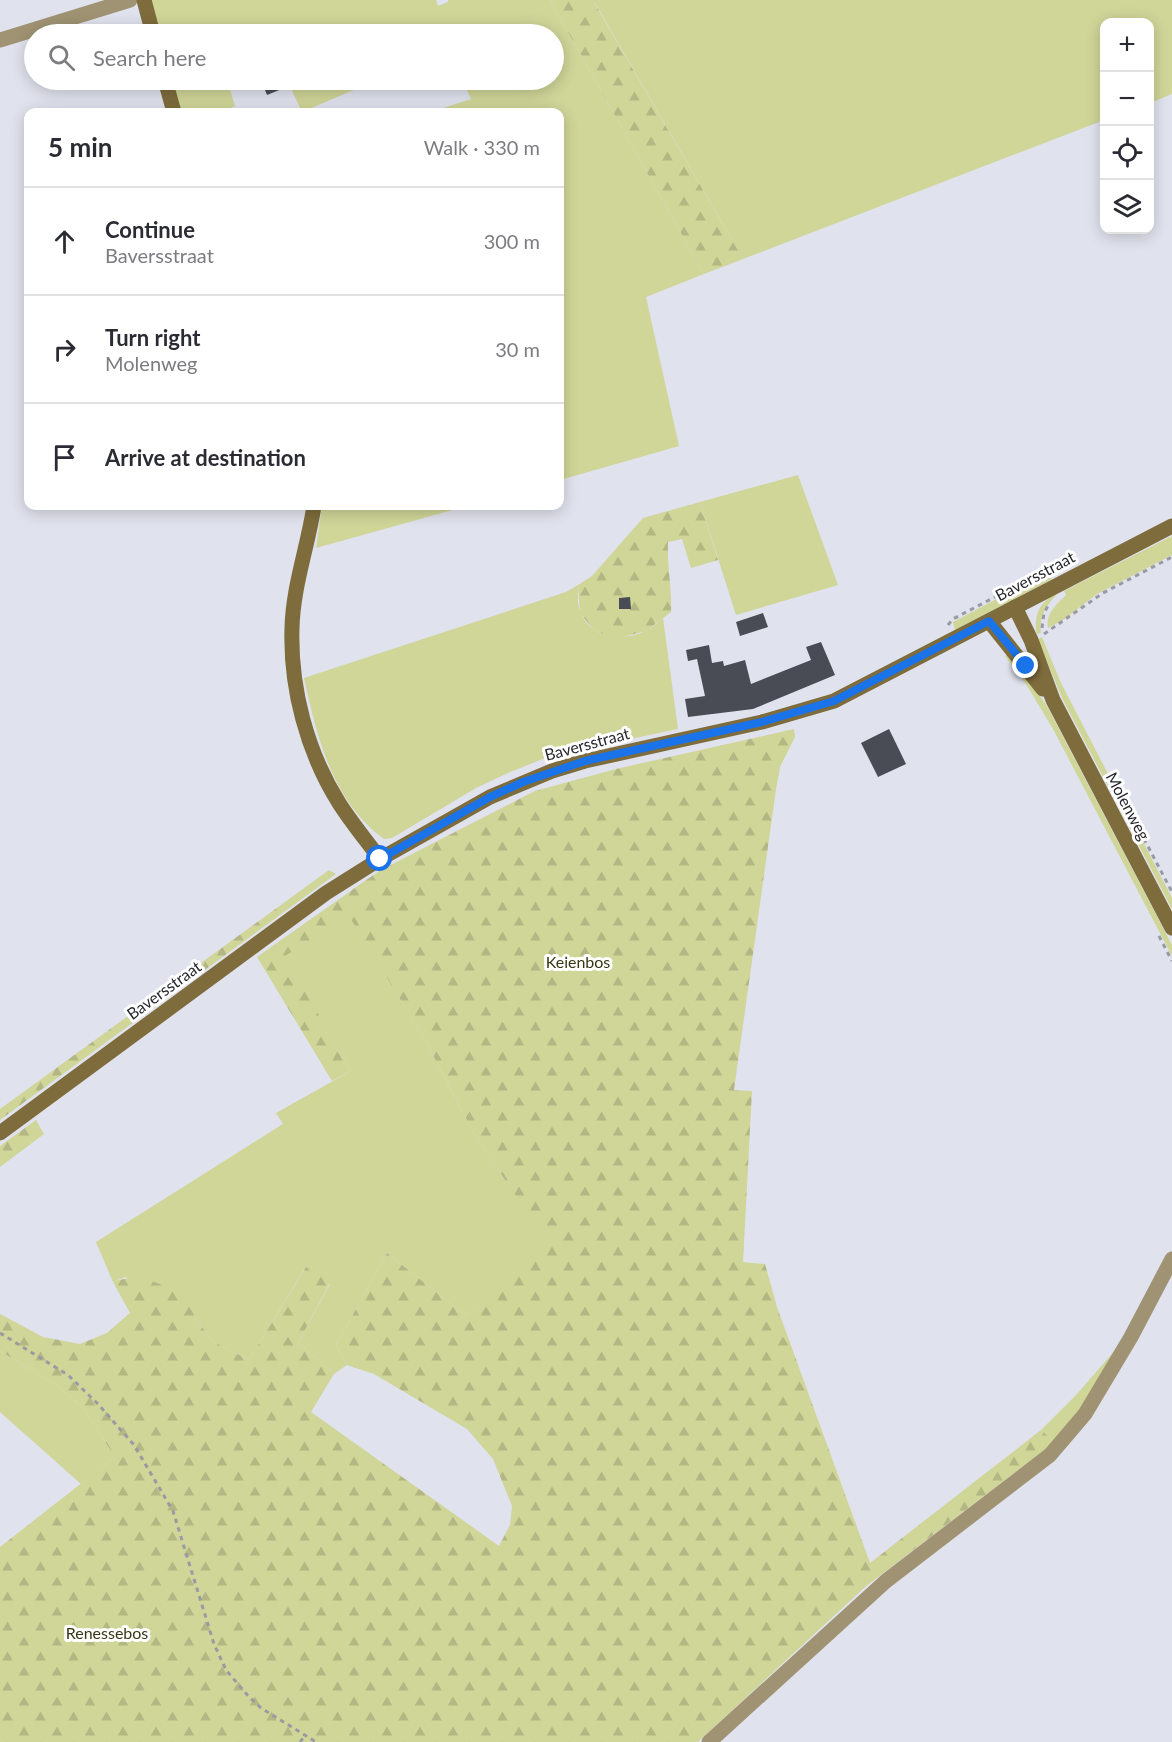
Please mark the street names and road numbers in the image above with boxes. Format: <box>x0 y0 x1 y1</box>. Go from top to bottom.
street label: Baversstraat <box>992 547 1078 604</box>
street label: Baversstraat <box>542 723 632 764</box>
street label: Molenweg <box>1103 769 1154 843</box>
street label: Baversstraat <box>123 956 205 1023</box>

